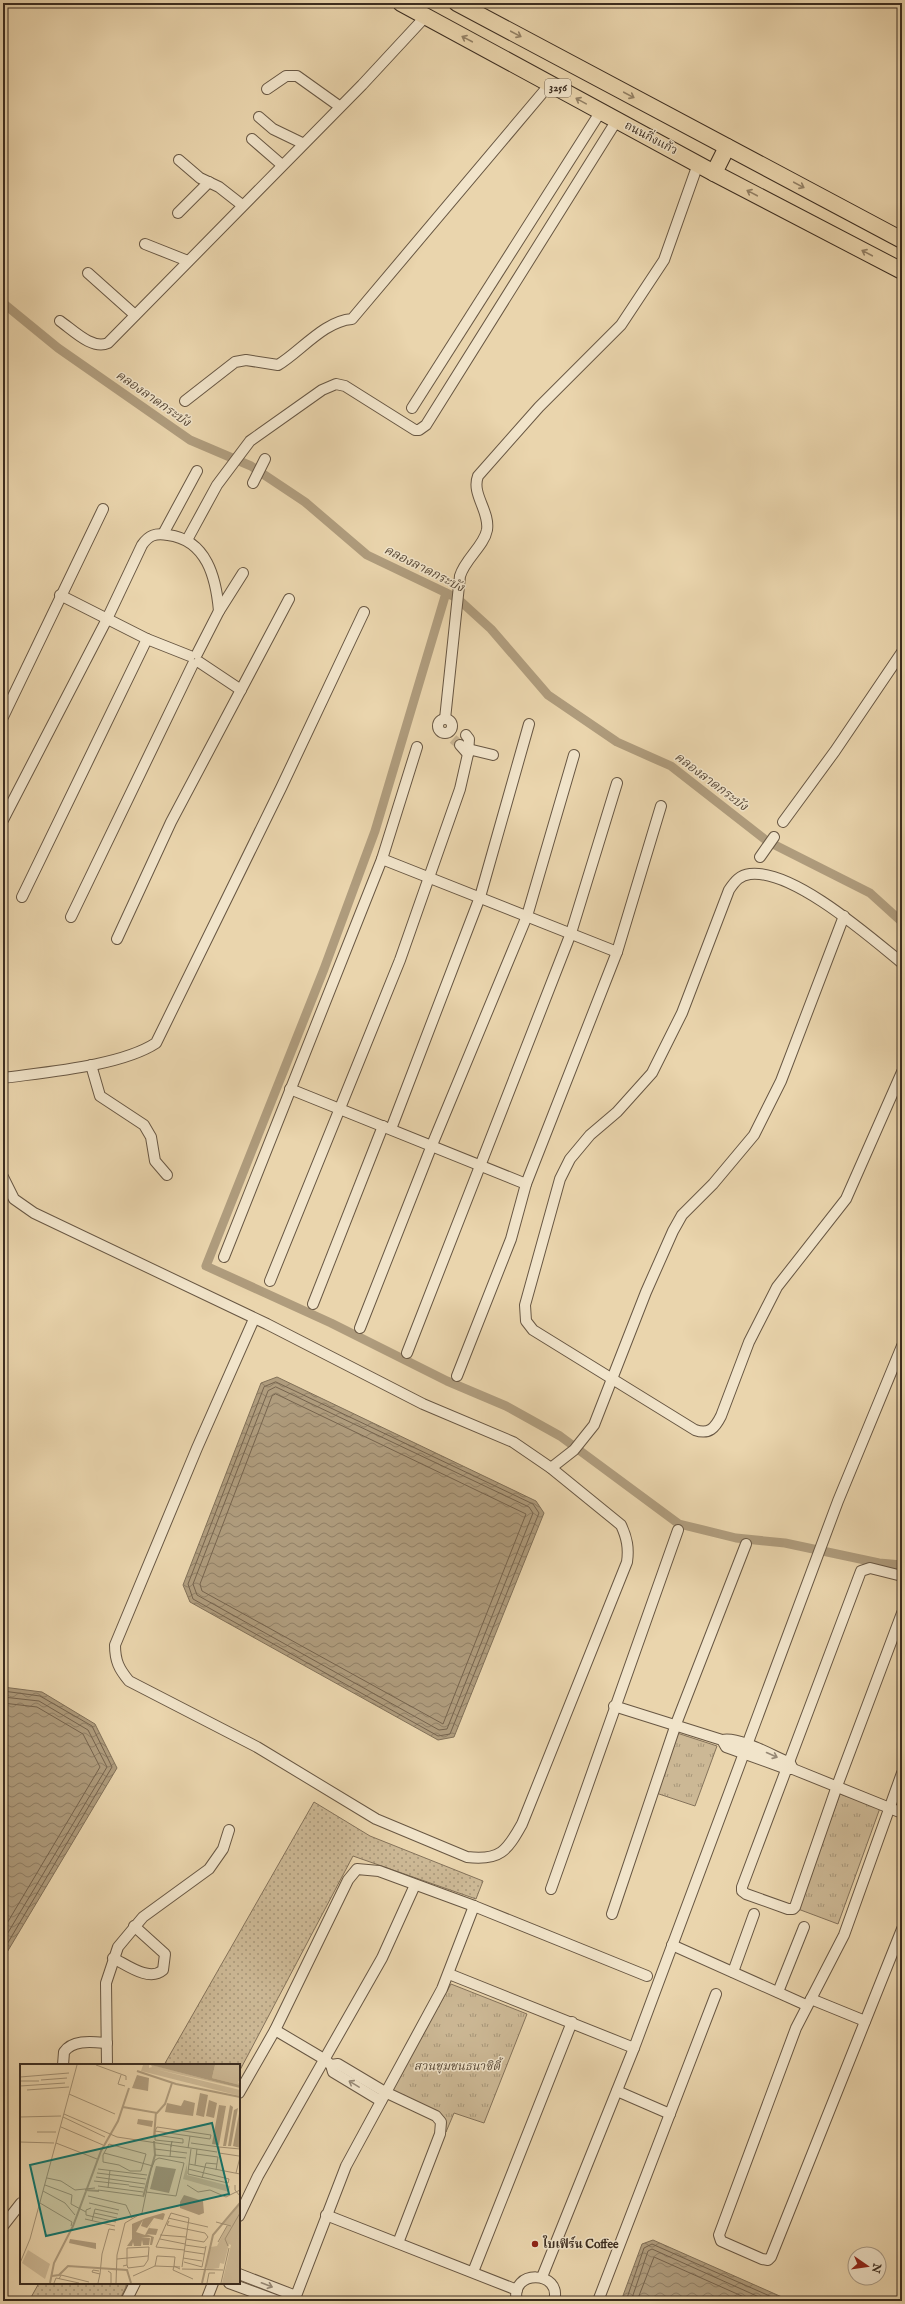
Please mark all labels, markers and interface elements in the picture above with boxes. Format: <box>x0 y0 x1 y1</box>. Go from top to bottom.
one-way arrow <box>510 31 522 39</box>
one-way arrow <box>461 34 473 42</box>
road number: 3256 <box>545 79 571 97</box>
one-way arrow <box>623 92 635 99</box>
one-way arrow <box>576 96 588 104</box>
street label: ถนนกิ่งแก้ว <box>622 116 681 158</box>
one-way arrow <box>793 182 805 190</box>
one-way arrow <box>747 189 759 196</box>
one-way arrow <box>862 249 874 257</box>
water label: คลองลาดกระบัง <box>112 367 194 431</box>
water label: คลองลาดกระบัง <box>381 541 467 597</box>
water label: คลองลาดกระบัง <box>671 749 752 816</box>
one-way arrow <box>765 1752 777 1759</box>
park label: สวนชุมชนธนาซิตี้ <box>414 2057 504 2074</box>
inset map <box>20 2064 240 2284</box>
one-way arrow <box>348 2080 360 2088</box>
place label: ใบเฟิร์น Coffee <box>542 2235 619 2252</box>
marker: ใบเฟิร์น Coffee <box>530 2239 540 2249</box>
north arrow <box>847 2246 887 2286</box>
text: N <box>868 2261 884 2275</box>
one-way arrow <box>261 2281 273 2289</box>

